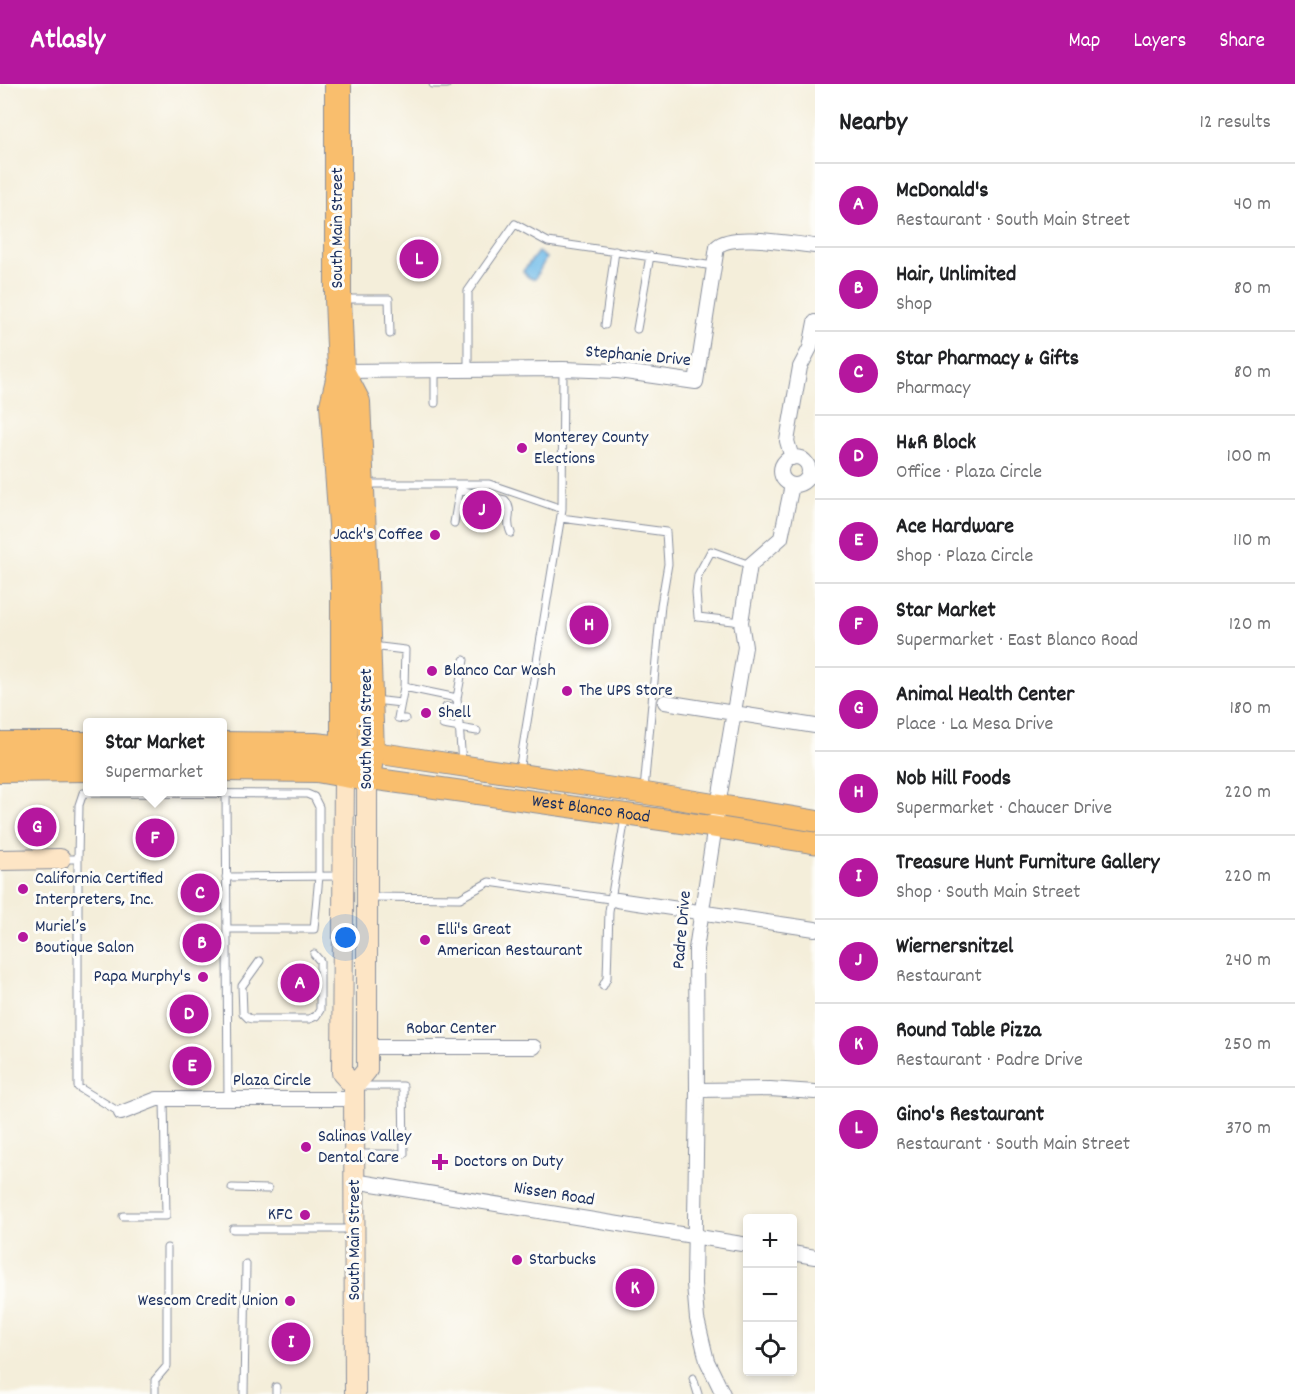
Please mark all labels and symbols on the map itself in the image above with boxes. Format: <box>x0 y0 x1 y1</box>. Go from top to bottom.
street label: South Main Street <box>326 167 351 289</box>
pin: L <box>400 236 438 282</box>
street label: Stephanie Drive <box>584 340 692 374</box>
place label: Monterey County Elections <box>534 426 649 472</box>
marker: Monterey County Elections <box>515 441 529 455</box>
pin: J <box>462 488 502 532</box>
place label: Jack's Coffee <box>333 523 423 548</box>
marker: Jack's Coffee <box>428 528 442 542</box>
pin: H <box>570 602 608 648</box>
place label: Blanco Car Wash <box>444 659 556 684</box>
marker: Blanco Car Wash <box>425 664 439 678</box>
street label: South Main Street <box>355 668 380 790</box>
place label: The UPS Store <box>579 679 673 704</box>
marker: The UPS Store <box>560 684 574 698</box>
place label: Shell <box>438 701 471 726</box>
marker: Shell <box>419 706 433 720</box>
street label: West Blanco Road <box>530 789 652 830</box>
pin: G <box>18 804 57 850</box>
pin: F <box>136 816 174 861</box>
place label: California Certified Interpreters, Inc. <box>35 867 163 913</box>
pin: C <box>180 870 220 916</box>
marker: California Certified Interpreters, Inc. <box>16 882 30 896</box>
street label: Padre Drive <box>667 890 699 970</box>
place label: Muriel’s Boutique Salon <box>35 915 134 961</box>
place label: Elli's Great American Restaurant <box>437 918 583 964</box>
pin: B <box>182 920 222 966</box>
your location <box>331 923 360 952</box>
marker: Muriel’s Boutique Salon <box>16 930 30 944</box>
marker: Elli's Great American Restaurant <box>418 933 432 947</box>
pin: A <box>280 960 320 1006</box>
place label: Papa Murphy's <box>94 965 191 990</box>
marker: Papa Murphy's <box>196 970 210 984</box>
pin: D <box>170 992 208 1036</box>
street label: Robar Center <box>406 1017 496 1042</box>
pin: E <box>172 1044 212 1088</box>
street label: Plaza Circle <box>233 1069 311 1094</box>
place label: Salinas Valley Dental Care <box>318 1125 412 1171</box>
marker: Salinas Valley Dental Care <box>299 1140 313 1154</box>
place label: Doctors on Duty <box>454 1150 564 1175</box>
marker: Doctors on Duty <box>431 1153 449 1171</box>
street label: Nissen Road <box>512 1176 596 1214</box>
street label: South Main Street <box>343 1179 368 1301</box>
place label: KFC <box>268 1203 293 1228</box>
marker: KFC <box>298 1208 312 1222</box>
place label: Starbucks <box>529 1248 596 1273</box>
marker: Starbucks <box>510 1253 524 1267</box>
pin: K <box>616 1266 654 1310</box>
place label: Wescom Credit Union <box>138 1289 278 1314</box>
marker: Wescom Credit Union <box>283 1294 297 1308</box>
pin: I <box>272 1320 310 1364</box>

